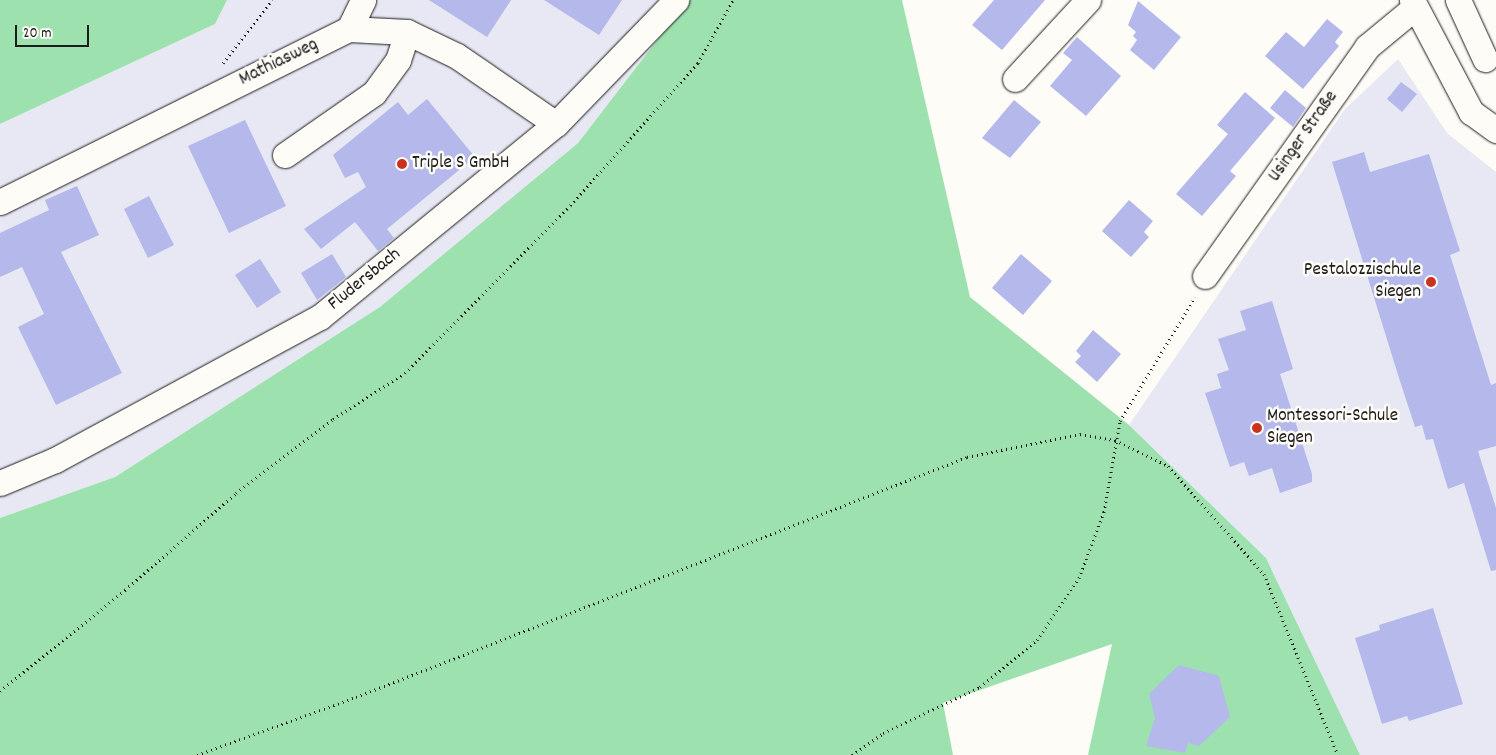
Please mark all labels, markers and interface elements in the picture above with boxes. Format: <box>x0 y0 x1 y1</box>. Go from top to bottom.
scale bar <box>18 15 91 47</box>
text: 20 m <box>23 23 51 45</box>
street label: Mathiasweg <box>236 34 322 92</box>
street label: Usinger Straße <box>1264 87 1344 187</box>
place label: Triple S GmbH <box>412 153 509 175</box>
marker: Triple S GmbH <box>396 158 408 170</box>
street label: Fludersbach <box>324 244 406 316</box>
place label: Pestalozzischule Siegen <box>1304 260 1421 304</box>
marker: Pestalozzischule Siegen <box>1425 276 1437 288</box>
place label: Montessori-Schule Siegen <box>1267 406 1398 450</box>
marker: Montessori-Schule Siegen <box>1251 422 1263 434</box>

